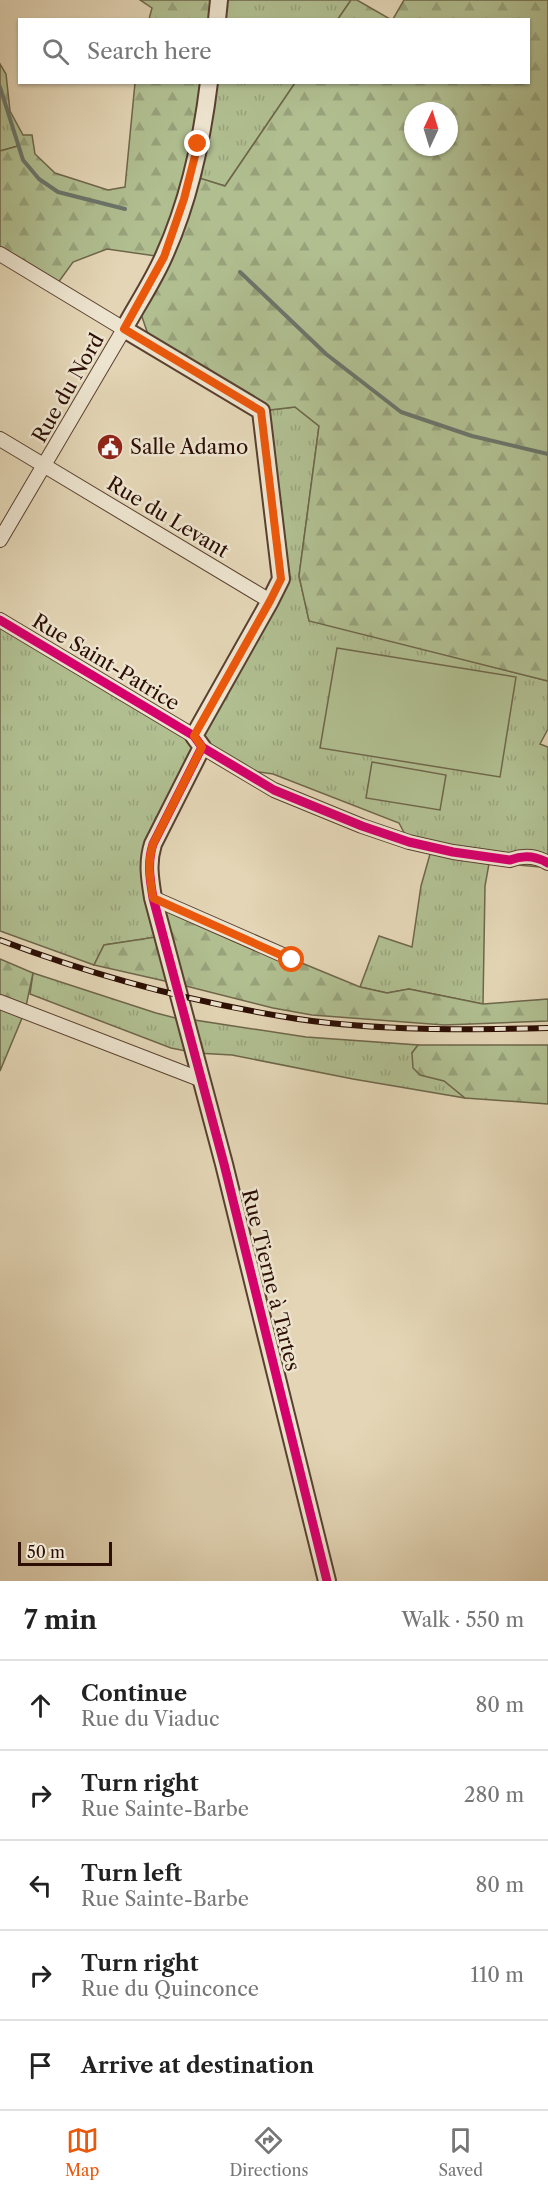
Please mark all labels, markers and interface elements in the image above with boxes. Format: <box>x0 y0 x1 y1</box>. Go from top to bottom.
search box <box>18 18 530 84</box>
icon: search <box>39 35 72 68</box>
text: Search here <box>87 38 212 65</box>
north arrow <box>404 102 458 156</box>
route end <box>184 130 210 156</box>
street label: Rue du Nord <box>27 329 109 447</box>
public building icon: Salle Adamo <box>95 432 125 462</box>
place label: Salle Adamo <box>130 435 248 459</box>
street label: Rue du Levant <box>103 471 233 563</box>
street label: Rue Saint-Patrice <box>28 609 184 715</box>
route start <box>278 946 304 972</box>
street label: Rue Tierne à Tartes <box>237 1187 305 1373</box>
scale bar <box>18 1539 112 1566</box>
text: 50 m <box>27 1542 65 1562</box>
text: 7 min <box>24 1604 97 1636</box>
text: Walk · 550 m <box>402 1608 524 1632</box>
text: Continue <box>81 1680 187 1707</box>
icon: ahead <box>24 1689 57 1722</box>
text: 80 m <box>476 1693 524 1717</box>
text: Rue du Viaduc <box>81 1707 220 1731</box>
text: Turn right <box>81 1770 199 1797</box>
icon: right <box>24 1779 57 1812</box>
text: 280 m <box>464 1783 524 1807</box>
text: Rue Sainte-Barbe <box>81 1797 249 1821</box>
text: Turn left <box>81 1860 182 1887</box>
icon: left <box>24 1869 57 1902</box>
text: 80 m <box>476 1873 524 1897</box>
text: Rue Sainte-Barbe <box>81 1887 249 1911</box>
text: Turn right <box>81 1950 199 1977</box>
icon: right <box>24 1959 57 1992</box>
text: 110 m <box>471 1963 524 1987</box>
text: Rue du Quinconce <box>81 1977 259 2001</box>
icon: arrive <box>24 2049 57 2082</box>
text: Arrive at destination <box>81 2052 314 2079</box>
tab: Map <box>65 2124 99 2180</box>
tab: Directions <box>229 2124 308 2180</box>
tab: Saved <box>439 2124 483 2180</box>

